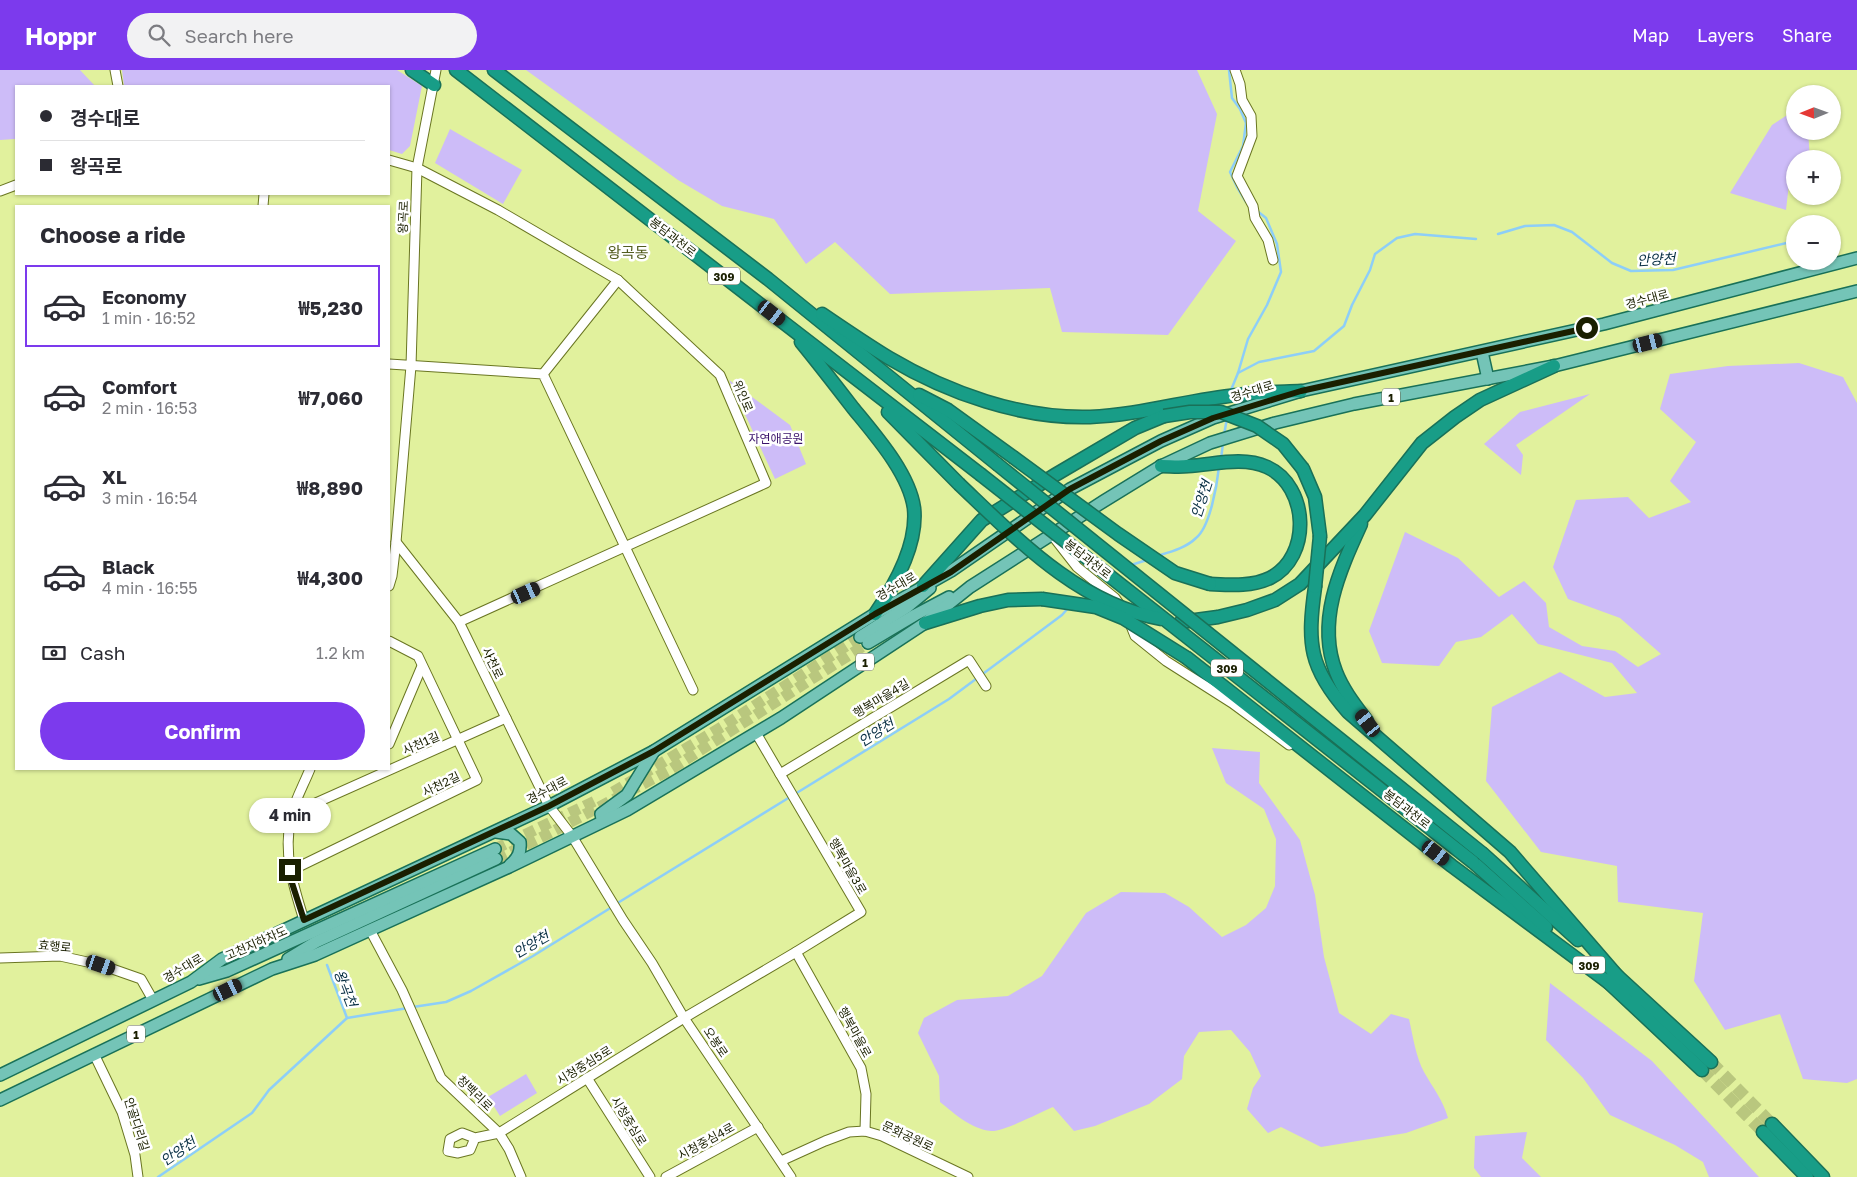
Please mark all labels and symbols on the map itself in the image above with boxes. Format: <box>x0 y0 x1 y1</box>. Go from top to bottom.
north arrow <box>1786 85 1841 140</box>
street label: 왕곡로 <box>395 200 411 234</box>
street label: 봉담과천로 <box>647 214 699 260</box>
district label: 왕곡동 <box>607 243 649 261</box>
water label: 안양천 <box>1636 249 1677 268</box>
road number: 309 <box>708 268 740 285</box>
street label: 경수대로 <box>1624 286 1670 312</box>
car <box>755 298 788 328</box>
route start <box>1576 317 1598 339</box>
car <box>1631 332 1664 354</box>
street label: 경수대로 <box>1229 377 1275 405</box>
street label: 위인로 <box>730 378 756 414</box>
road number: 1 <box>1382 388 1400 406</box>
park label: 자연애공원 <box>748 431 804 446</box>
water label: 안양천 <box>1187 477 1215 520</box>
street label: 봉담과천로 <box>1062 536 1114 582</box>
street label: 경수대로 <box>873 568 919 604</box>
car <box>509 580 542 606</box>
street label: 사천로 <box>479 645 507 681</box>
road number: 1 <box>856 654 874 670</box>
road number: 309 <box>1211 660 1243 676</box>
street label: 행복마을4길 <box>850 675 912 721</box>
car <box>1352 707 1383 739</box>
water label: 안양천 <box>855 714 898 749</box>
street label: 사천1길 <box>400 728 442 758</box>
street label: 사천2길 <box>420 768 462 800</box>
street label: 경수대로 <box>524 773 570 807</box>
street label: 봉담과천로 <box>1381 786 1433 832</box>
callout: 4 min <box>249 798 331 832</box>
street label: 행복마을3로 <box>826 835 870 897</box>
car <box>1419 838 1452 868</box>
route end <box>279 859 301 881</box>
street label: 고천지하차도 <box>223 923 289 963</box>
water label: 안양천 <box>510 926 553 961</box>
street label: 효행로 <box>38 937 72 955</box>
street label: 경수대로 <box>160 950 206 986</box>
car <box>84 953 117 977</box>
road number: 309 <box>1573 956 1605 974</box>
water label: 왕곡천 <box>331 967 361 1010</box>
car <box>211 977 244 1003</box>
street label: 행복마을로 <box>835 1004 875 1060</box>
street label: 오봉로 <box>701 1024 731 1060</box>
road number: 1 <box>127 1026 145 1042</box>
street label: 시청중심5로 <box>554 1042 614 1088</box>
street label: 청백리로 <box>454 1072 496 1114</box>
street label: 시청중심로 <box>608 1094 650 1148</box>
street label: 안골다리길 <box>121 1095 153 1153</box>
street label: 문화공원로 <box>880 1118 936 1154</box>
street label: 시청중심4로 <box>675 1119 737 1163</box>
water label: 안양천 <box>157 1133 200 1169</box>

